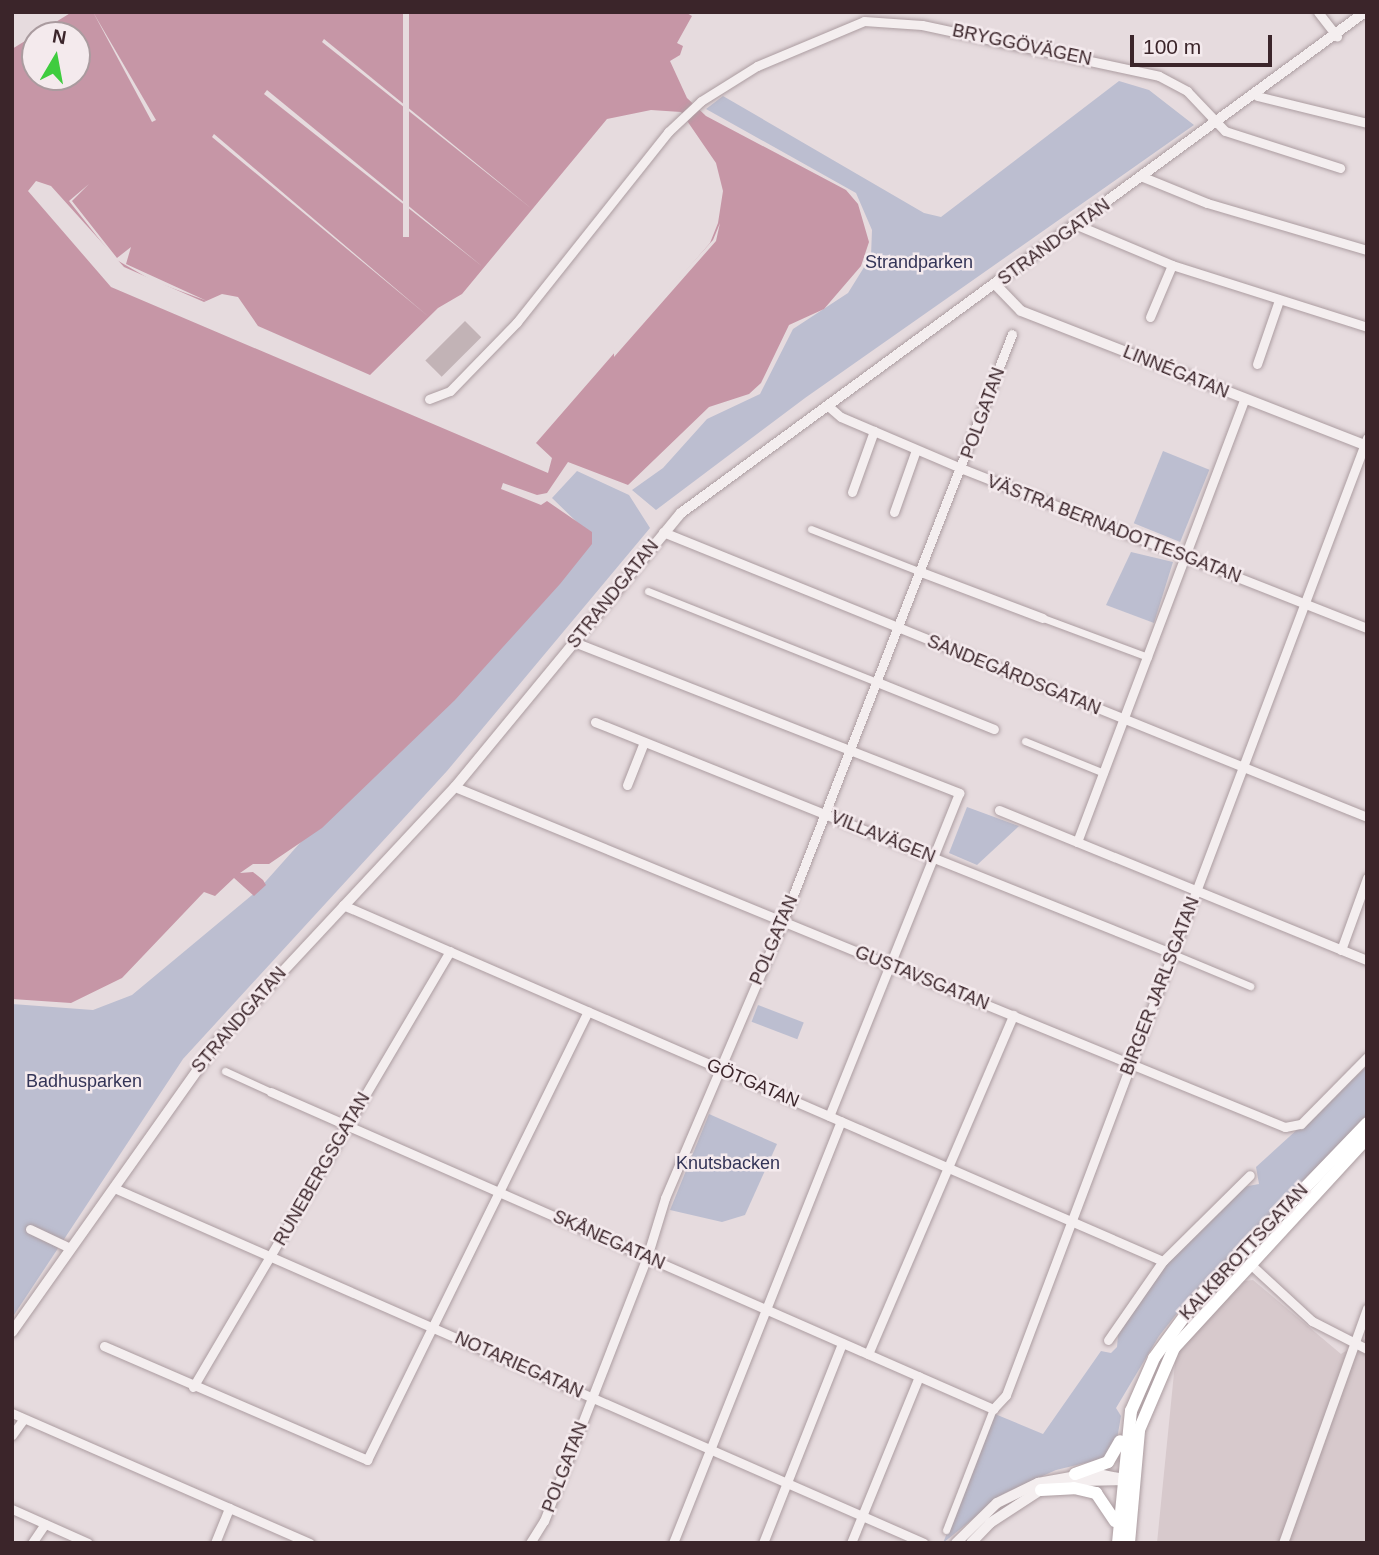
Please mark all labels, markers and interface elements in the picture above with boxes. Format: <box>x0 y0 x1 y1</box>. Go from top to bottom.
street label: BRYGGÖVÄGEN <box>950 20 1094 70</box>
north arrow <box>21 21 91 91</box>
scale bar <box>1134 21 1276 65</box>
text: N <box>51 25 68 48</box>
text: 100 m <box>1143 35 1201 58</box>
street label: STRANDGATAN <box>994 194 1114 290</box>
park label: Strandparken <box>865 251 973 273</box>
street label: LINNÉGATAN <box>1120 341 1232 403</box>
street label: POLGATAN <box>957 365 1009 461</box>
street label: VÄSTRA BERNADOTTESGATAN <box>983 470 1245 588</box>
street label: STRANDGATAN <box>563 535 663 653</box>
street label: SANDEGÅRDSGATAN <box>924 630 1104 720</box>
street label: VILLAVÄGEN <box>828 806 938 868</box>
street label: POLGATAN <box>745 892 803 988</box>
street label: BIRGER JARLSGATAN <box>1116 894 1204 1078</box>
street label: GUSTAVSGATAN <box>852 941 992 1015</box>
street label: STRANDGATAN <box>187 963 291 1077</box>
street label: GÖTGATAN <box>704 1054 802 1112</box>
park label: Badhusparken <box>26 1070 142 1092</box>
street label: RUNEBERGSGATAN <box>269 1089 375 1249</box>
park label: Knutsbacken <box>676 1152 780 1174</box>
street label: KALKBROTTSGATAN <box>1175 1179 1313 1325</box>
street label: SKÅNEGATAN <box>550 1206 668 1274</box>
street label: NOTARIEGATAN <box>452 1327 586 1403</box>
street label: POLGATAN <box>538 1419 592 1515</box>

